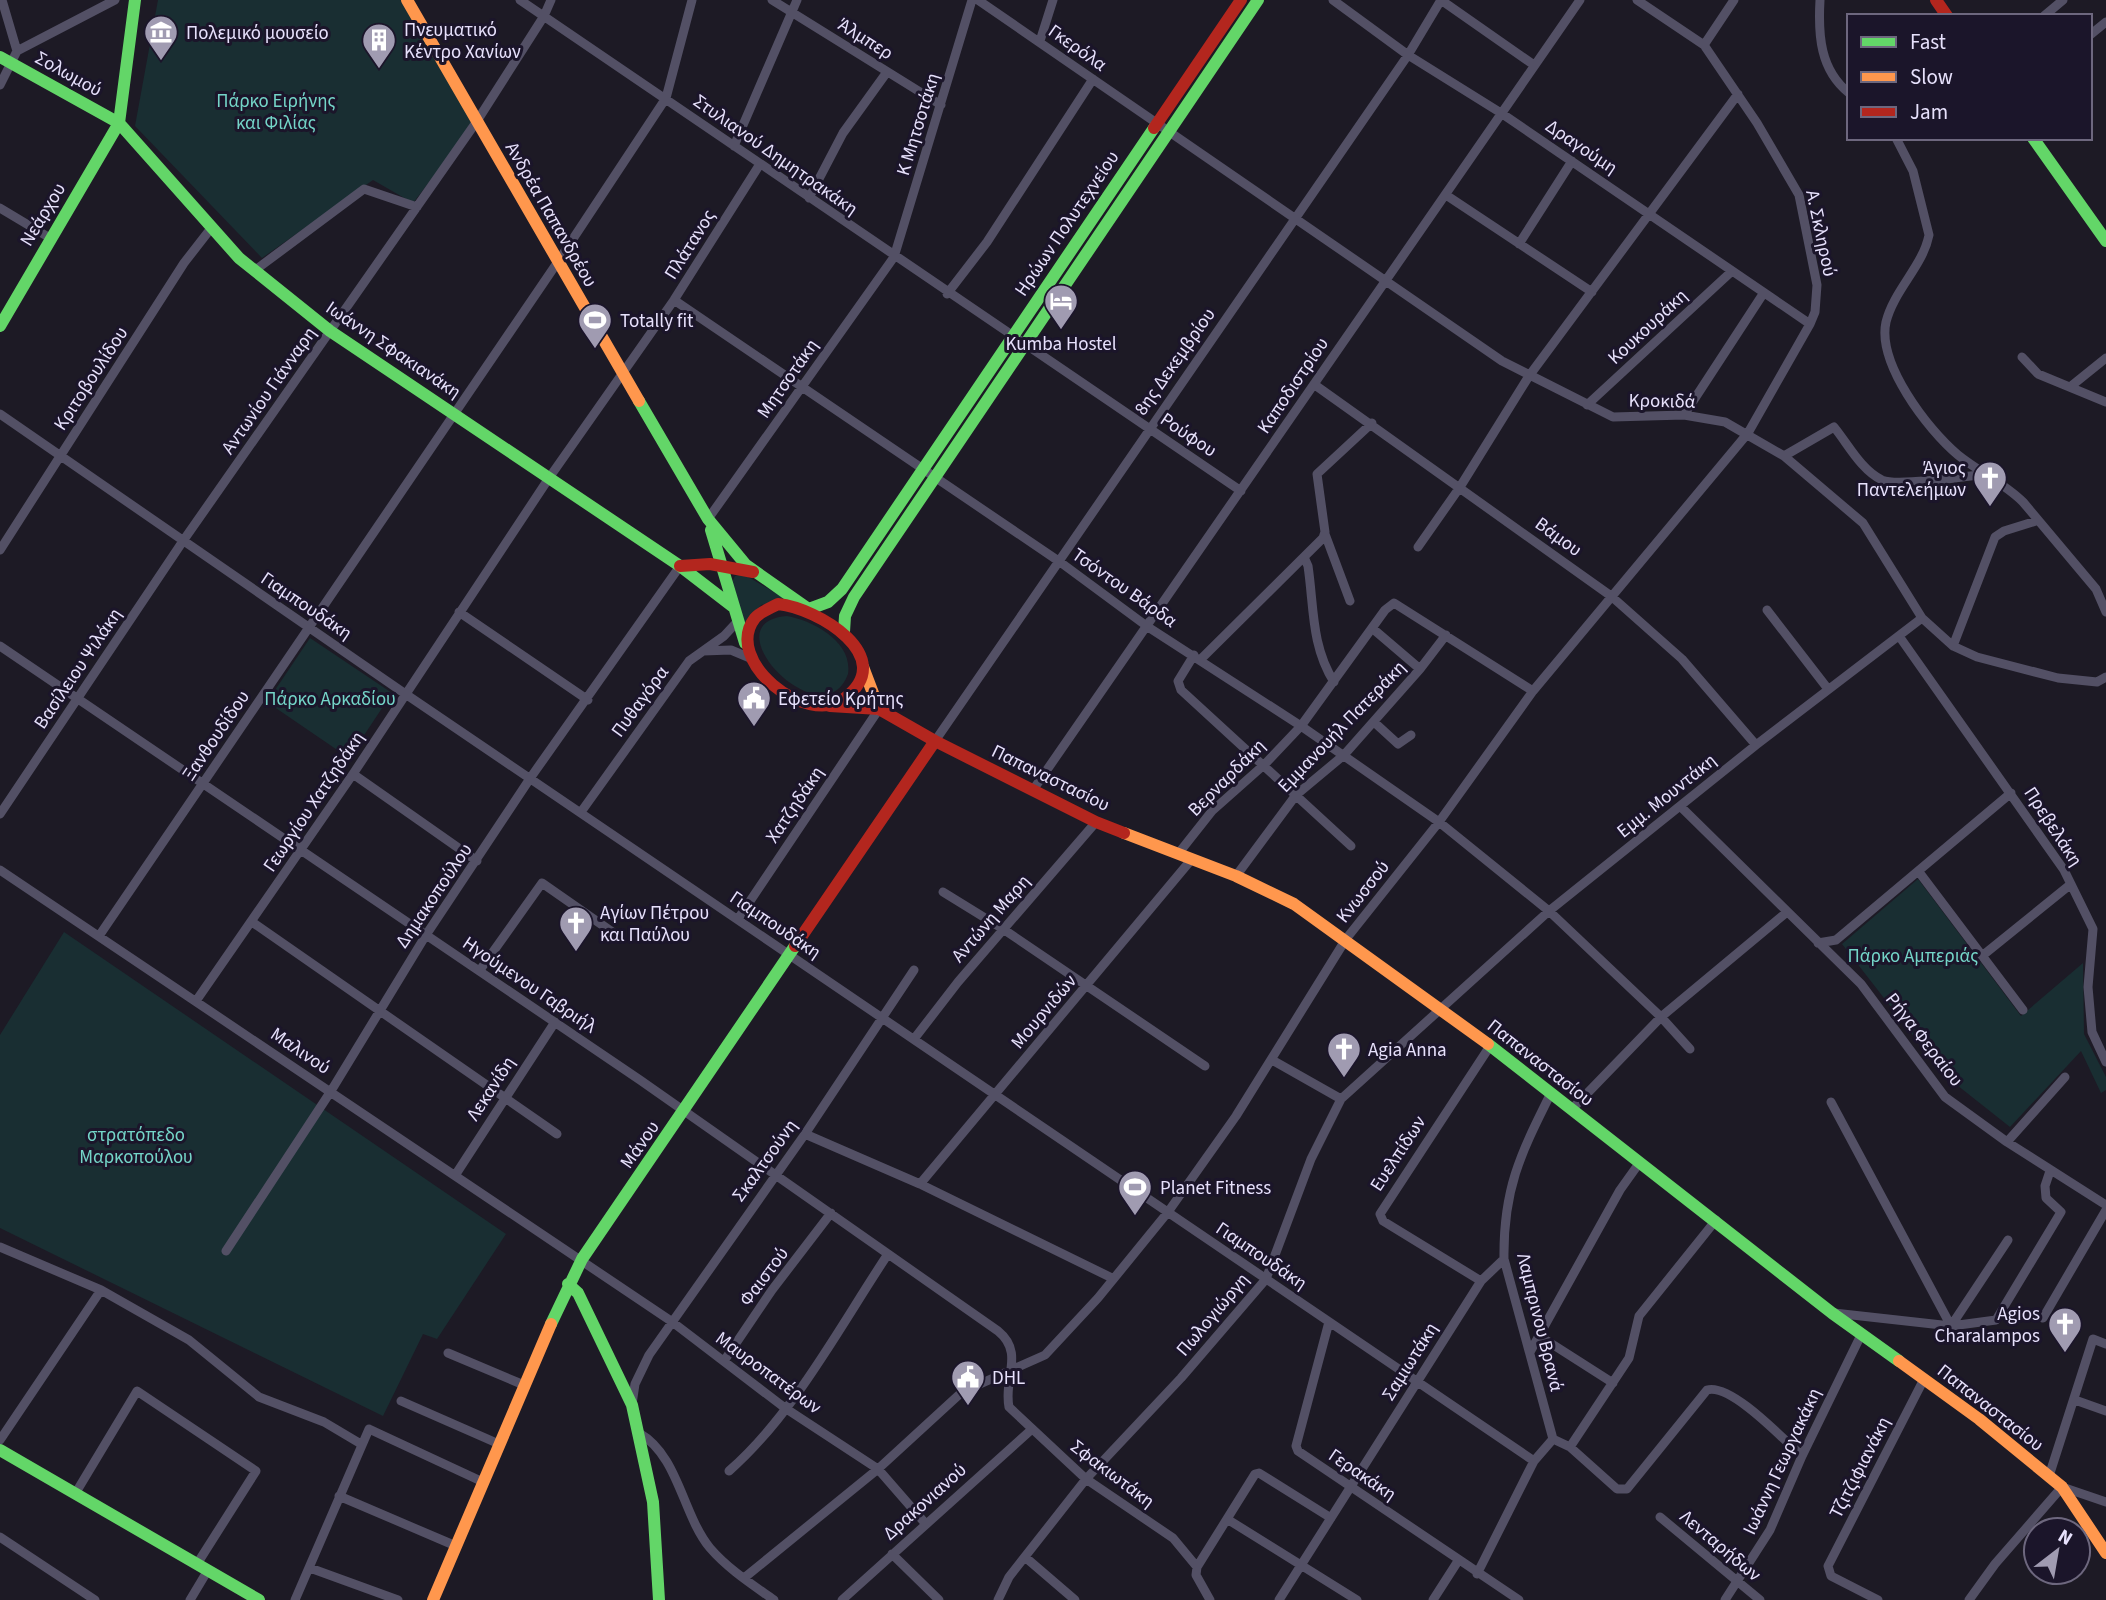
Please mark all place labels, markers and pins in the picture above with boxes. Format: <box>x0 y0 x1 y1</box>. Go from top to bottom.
museum icon: Πολεμικό μουσείο <box>142 13 180 62</box>
place label: Πνευματικό Κέντρο Χανίων <box>404 17 521 66</box>
place label: Πολεμικό μουσείο <box>186 20 329 47</box>
building icon: Πνευματικό Κέντρο Χανίων <box>360 21 398 70</box>
hotel icon: Kumba Hostel <box>1042 282 1080 331</box>
sports icon: Totally fit <box>576 301 614 350</box>
place label: Totally fit <box>620 308 694 335</box>
place label: Kumba Hostel <box>1005 331 1117 358</box>
place label: Άγιος Παντελεήμων <box>1857 455 1966 504</box>
church icon: Άγιος Παντελεήμων <box>1971 459 2009 508</box>
public building icon: Εφετείο Κρήτης <box>735 679 773 728</box>
place label: Εφετείο Κρήτης <box>778 686 904 713</box>
place label: Αγίων Πέτρου και Παύλου <box>600 900 709 949</box>
church icon: Αγίων Πέτρου και Παύλου <box>557 904 595 953</box>
church icon: Agia Anna <box>1325 1030 1363 1079</box>
place label: Agia Anna <box>1368 1037 1447 1064</box>
sports icon: Planet Fitness <box>1116 1168 1154 1217</box>
place label: Planet Fitness <box>1160 1175 1271 1202</box>
place label: Agios Charalampos <box>1935 1301 2040 1350</box>
church icon: Agios Charalampos <box>2046 1305 2084 1354</box>
public building icon: DHL <box>949 1358 987 1407</box>
place label: DHL <box>992 1365 1025 1392</box>

